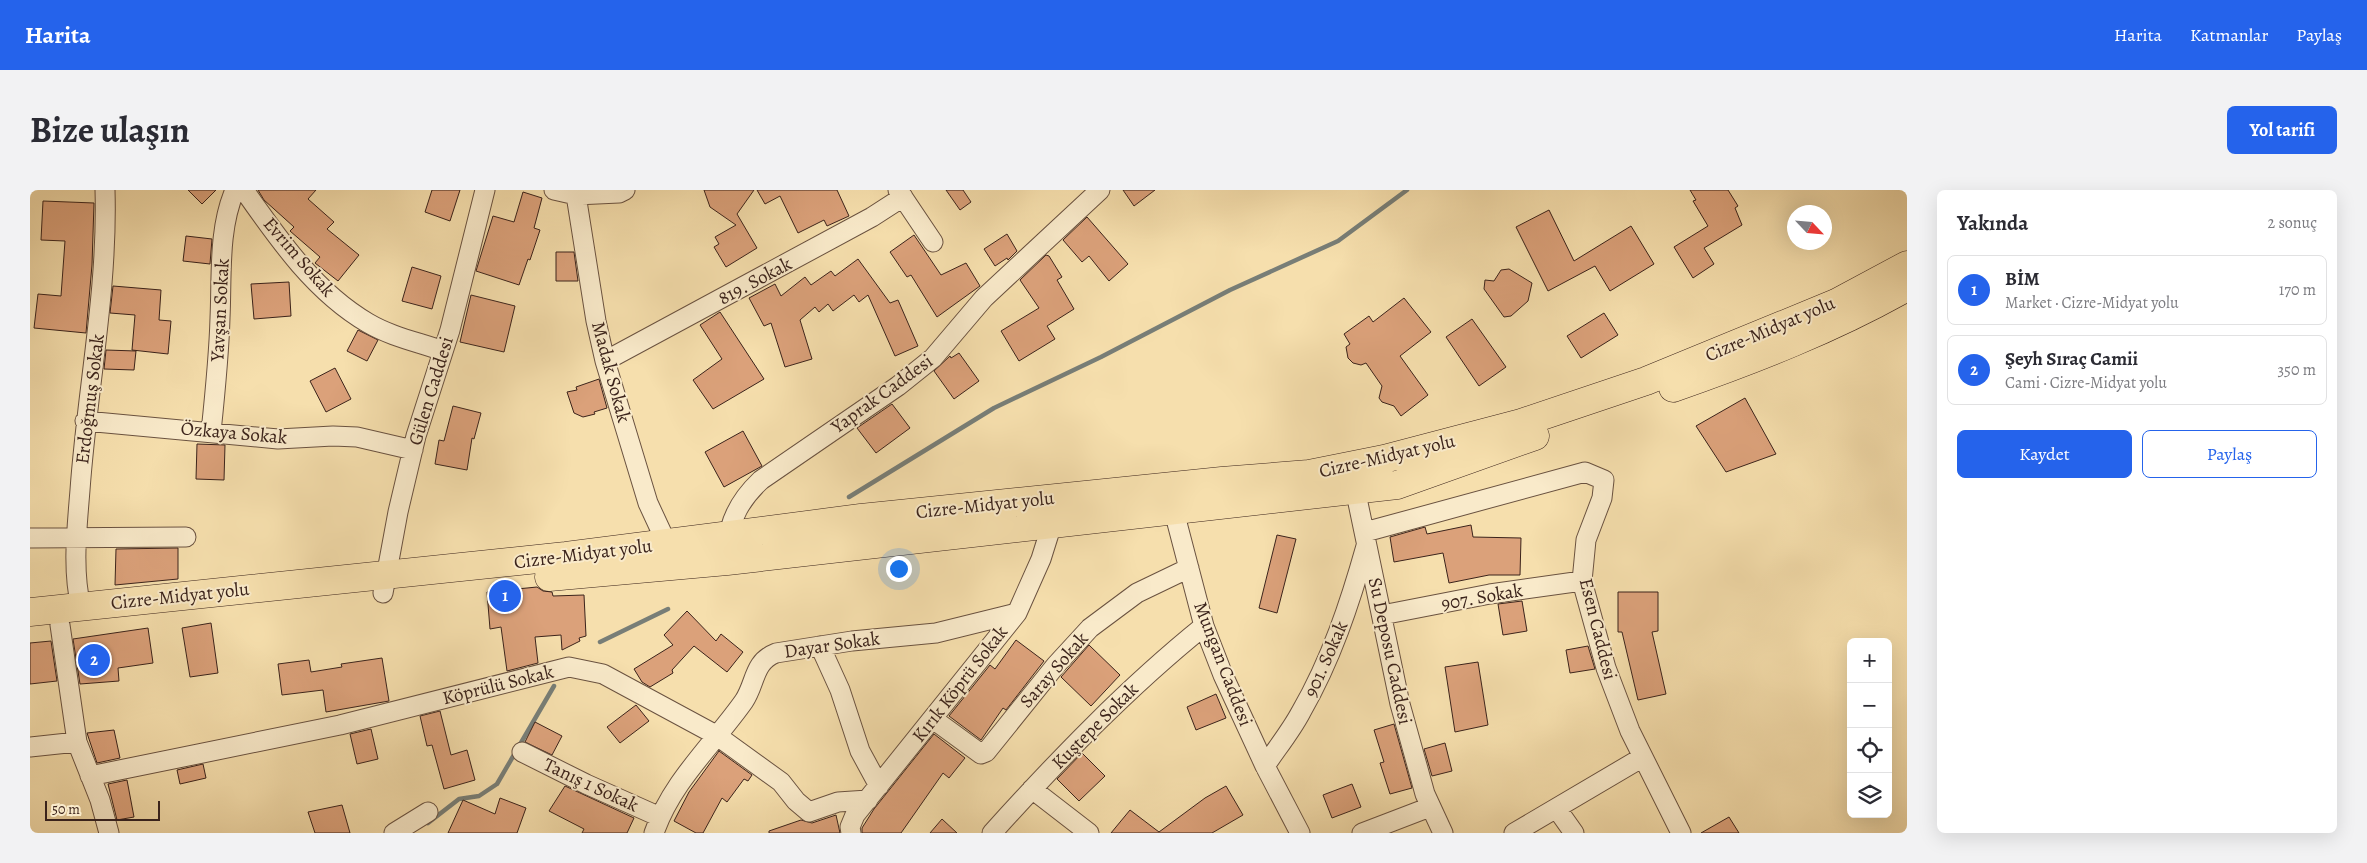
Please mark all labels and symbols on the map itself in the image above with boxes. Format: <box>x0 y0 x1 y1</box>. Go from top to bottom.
north arrow <box>1787 205 1832 250</box>
street label: Evrim Sokak <box>257 212 341 303</box>
street label: 819. Sokak <box>714 250 797 311</box>
street label: Yavşan Sokak <box>204 257 236 363</box>
street label: Cizre-Midyat yolu <box>1701 290 1840 368</box>
street label: Madak Sokak <box>585 319 637 426</box>
street label: Erdoğmuş Sokak <box>69 332 111 466</box>
street label: Gülen Caddesi <box>402 333 460 449</box>
street label: Yaprak Caddesi <box>825 348 938 440</box>
street label: Özkaya Sokak <box>180 415 289 451</box>
street label: Cizre-Midyat yolu <box>1316 428 1458 484</box>
street label: Cizre-Midyat yolu <box>915 485 1056 525</box>
street label: Cizre-Midyat yolu <box>512 533 654 575</box>
your location <box>886 556 912 582</box>
street label: Su Deposu Caddesi <box>1362 575 1418 727</box>
street label: Esen Caddesi <box>1573 575 1623 683</box>
street label: Cizre-Midyat yolu <box>110 576 251 616</box>
pin: 1 <box>489 577 521 615</box>
street label: 907. Sokak <box>1439 577 1525 617</box>
street label: Mungan Caddesi <box>1187 598 1259 730</box>
street label: 901. Sokak <box>1298 616 1355 701</box>
street label: Kırık Köprü Sokak <box>906 620 1014 748</box>
street label: Dayar Sokak <box>782 625 882 665</box>
street label: Saray Sokak <box>1014 626 1095 714</box>
pin: 2 <box>78 641 110 679</box>
street label: Köprülü Sokak <box>440 659 557 711</box>
street label: Kuştepe Sokak <box>1046 676 1145 775</box>
street label: Tanış 1 Sokak <box>539 752 643 819</box>
scale bar <box>45 798 160 821</box>

